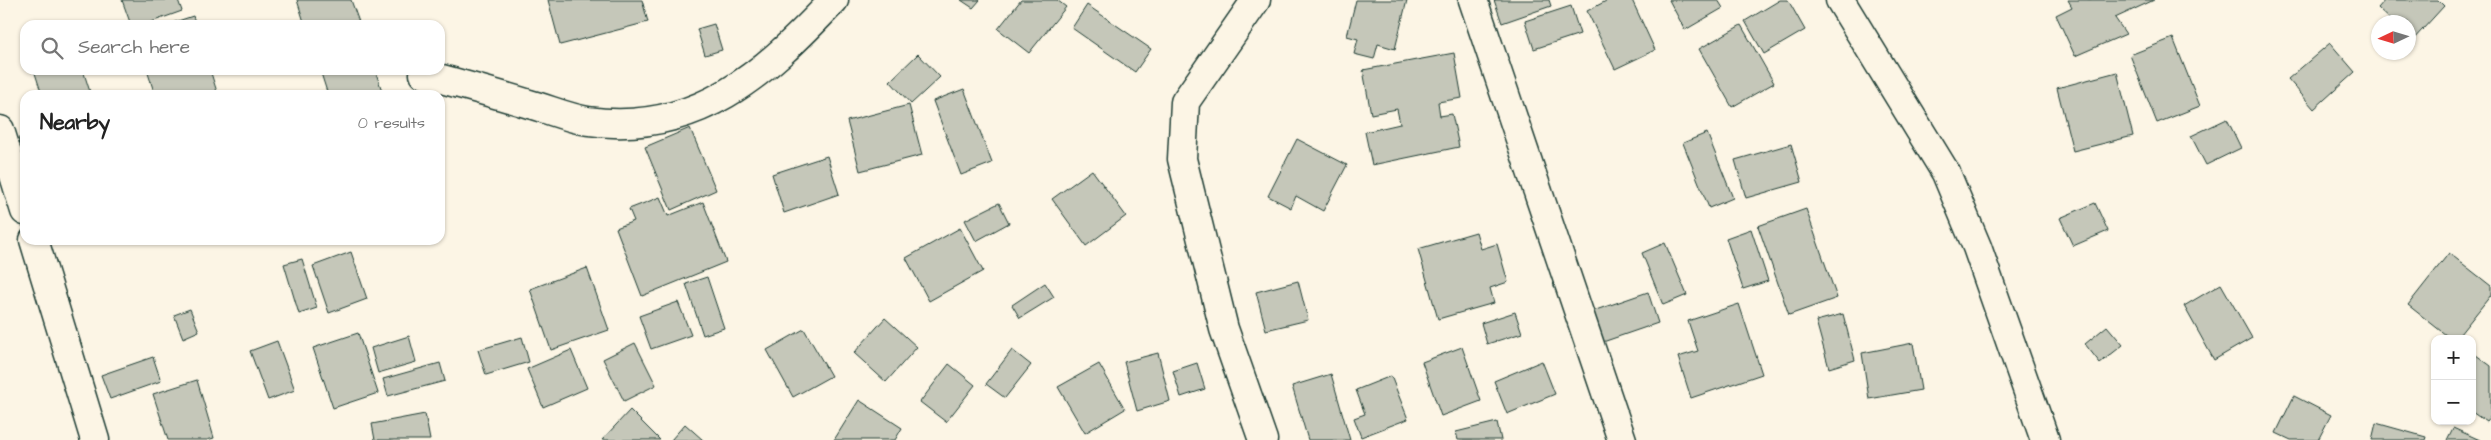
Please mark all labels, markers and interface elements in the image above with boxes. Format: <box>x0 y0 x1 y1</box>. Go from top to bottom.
north arrow <box>2371 15 2416 60</box>
search box <box>20 20 445 75</box>
icon: search <box>38 34 66 62</box>
text: Search here <box>78 34 190 61</box>
text: Nearby <box>40 108 110 137</box>
text: 0 results <box>358 112 425 134</box>
map controls <box>2431 335 2476 425</box>
button: + <box>2431 335 2476 380</box>
button: − <box>2431 380 2476 425</box>

